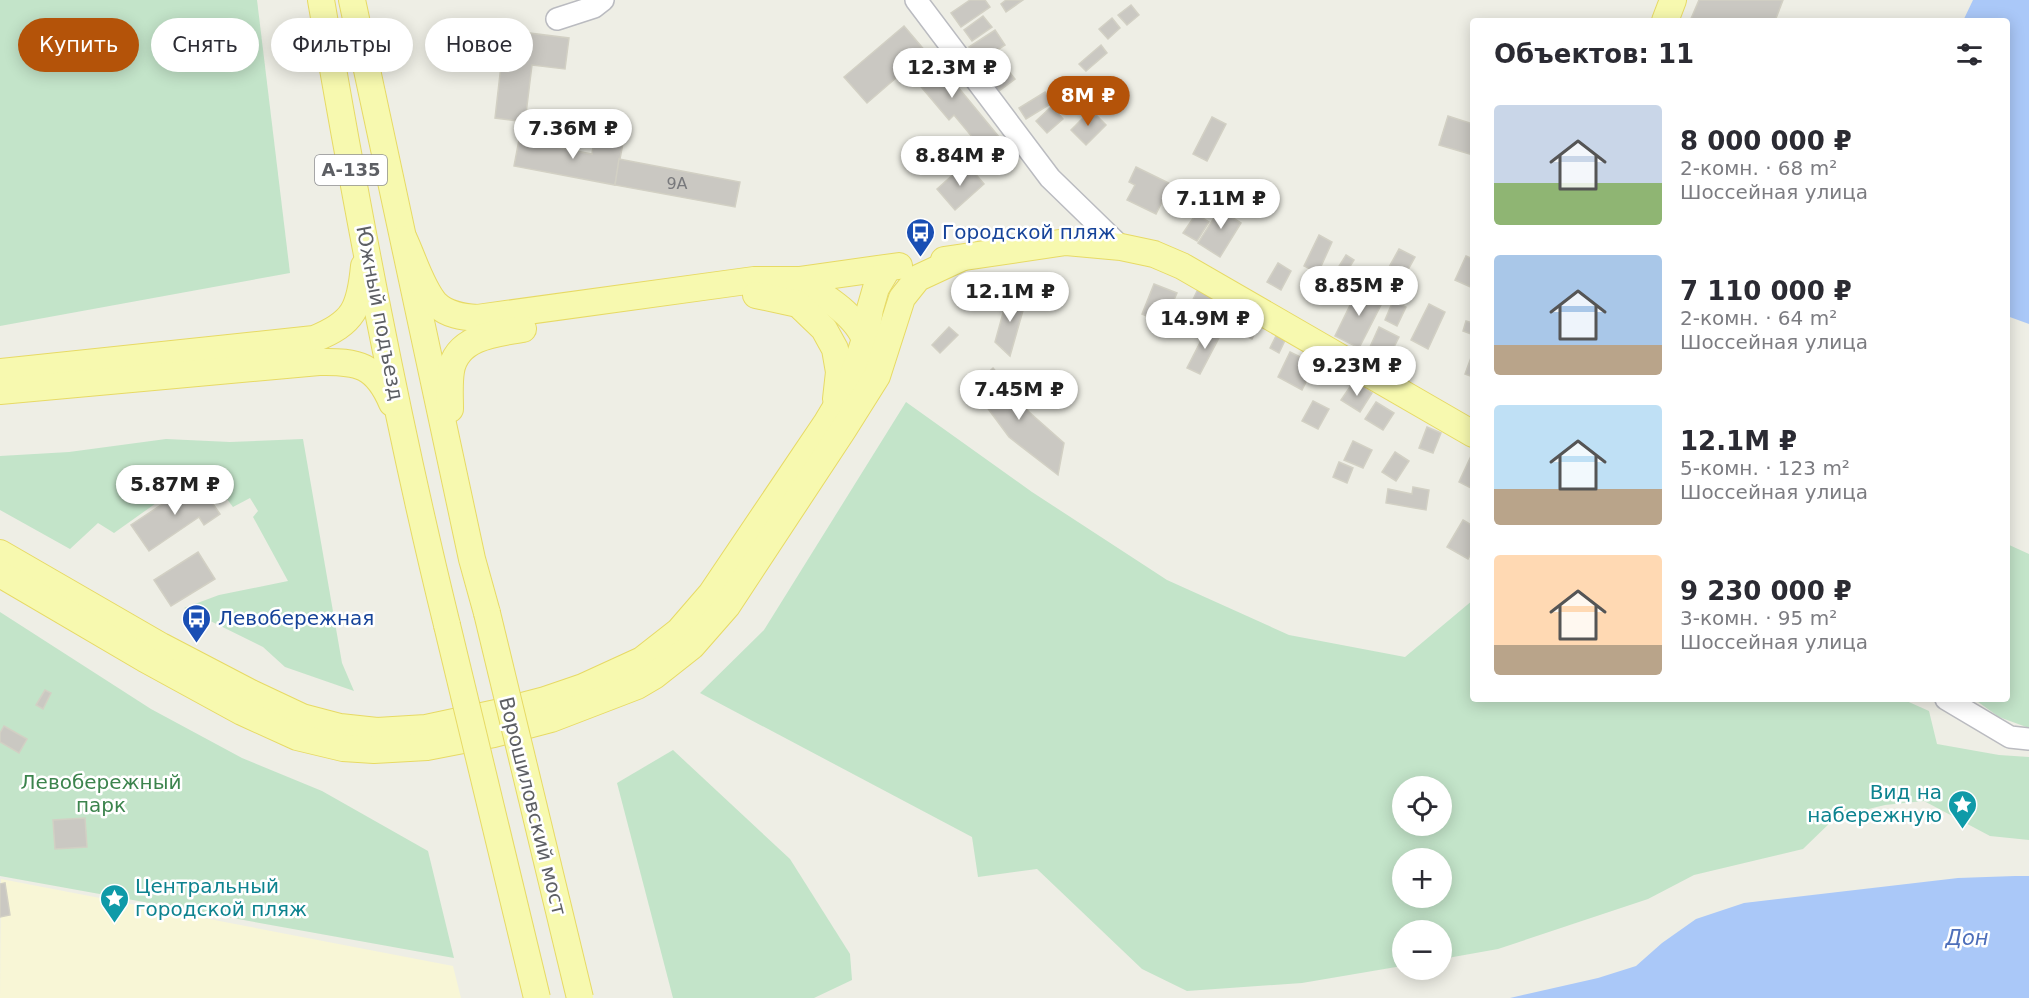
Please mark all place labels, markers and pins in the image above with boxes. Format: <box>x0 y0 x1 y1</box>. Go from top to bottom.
pin: 12.3M ₽ <box>897 48 1007 99</box>
pin: 8M ₽ <box>1052 76 1124 127</box>
pin: 7.36M ₽ <box>518 109 628 160</box>
pin: 8.84M ₽ <box>905 136 1015 187</box>
pin: 7.11M ₽ <box>1166 179 1276 230</box>
bus stop icon: Городской пляж <box>905 216 937 258</box>
place label: Городской пляж <box>942 220 1116 244</box>
pin: 8.85M ₽ <box>1304 266 1414 317</box>
pin: 12.1M ₽ <box>955 272 1065 323</box>
pin: 14.9M ₽ <box>1150 299 1260 350</box>
pin: 9.23M ₽ <box>1302 346 1412 397</box>
pin: 7.45M ₽ <box>964 370 1074 421</box>
pin: 5.87M ₽ <box>120 465 230 516</box>
bus stop icon: Левобережная <box>181 602 213 644</box>
place label: Левобережная <box>218 606 374 630</box>
place label: Вид на набережную <box>1807 780 1942 827</box>
place icon: Вид на набережную <box>1947 788 1979 830</box>
place label: Центральный городской пляж <box>135 874 307 921</box>
place icon: Центральный городской пляж <box>98 882 130 924</box>

